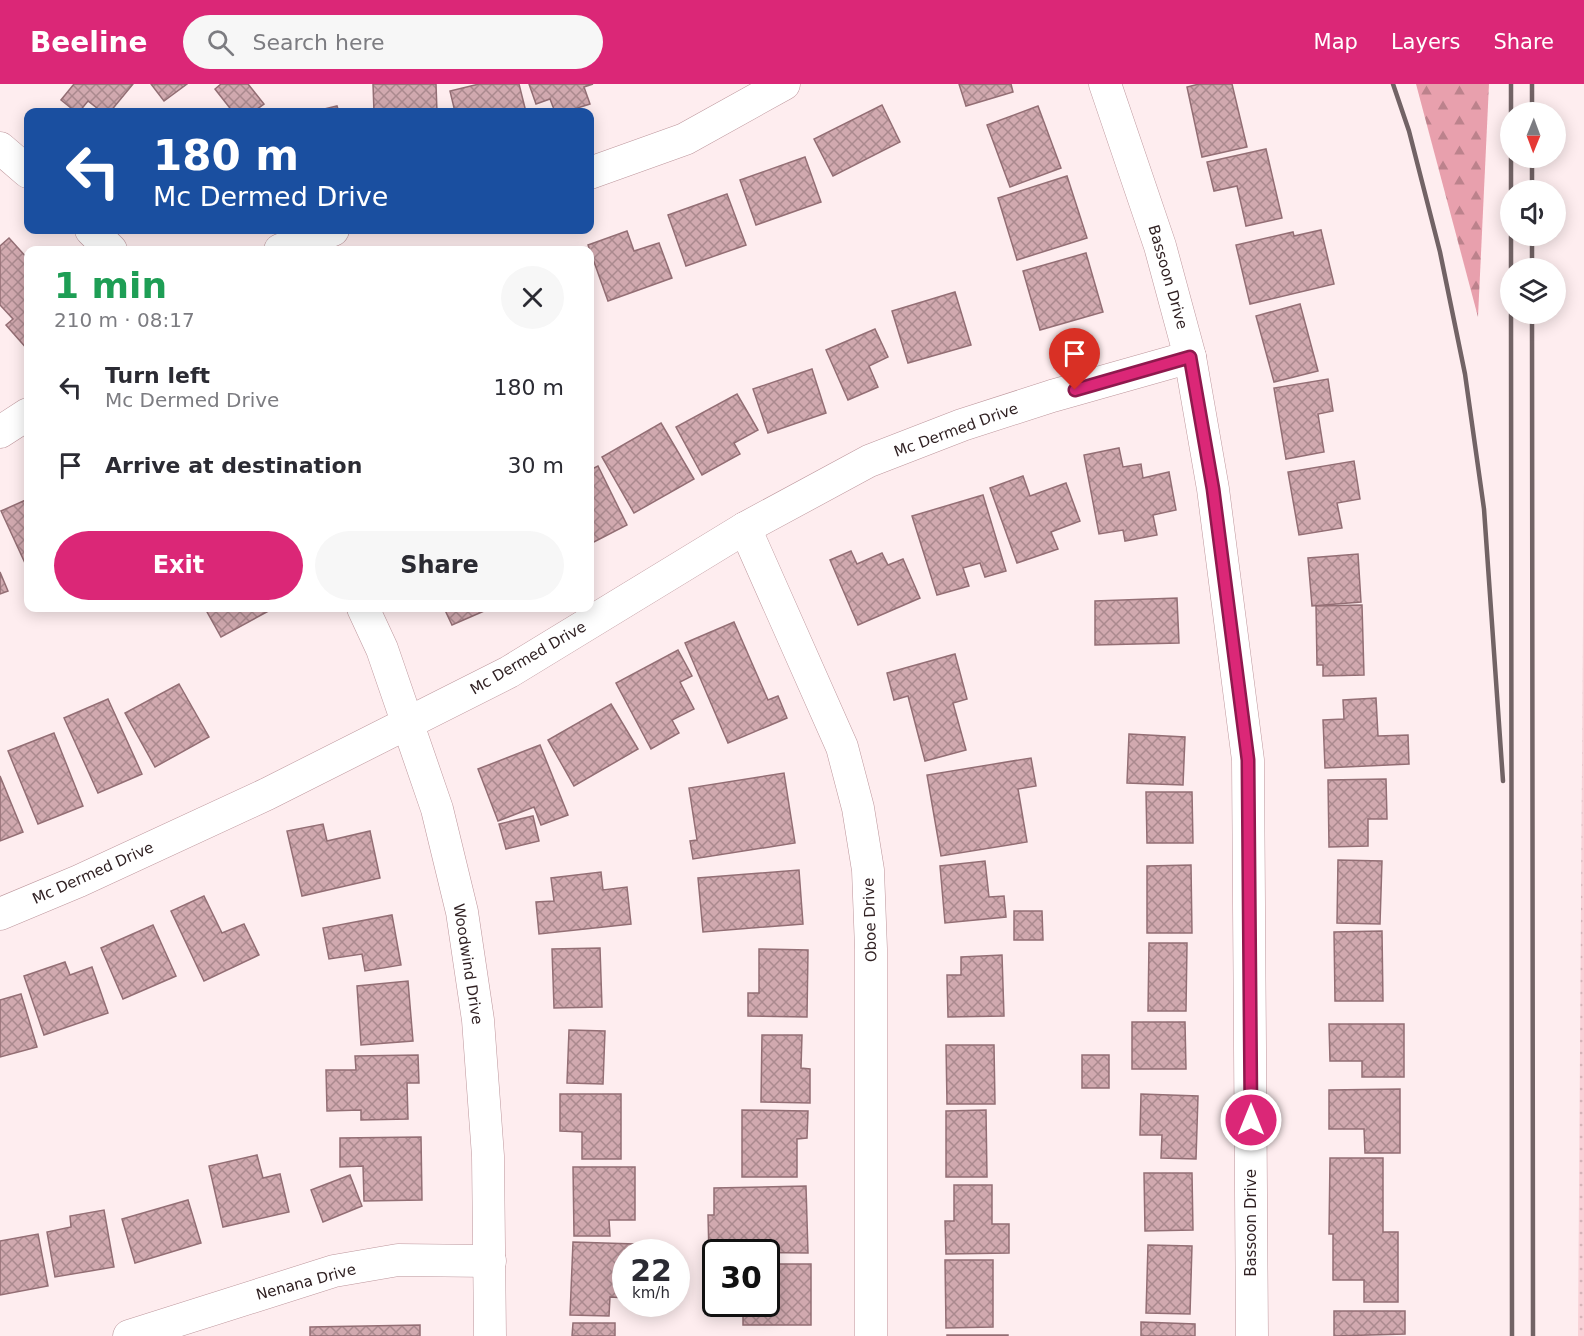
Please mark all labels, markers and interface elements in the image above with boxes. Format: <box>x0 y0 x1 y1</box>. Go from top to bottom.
search box <box>183 15 603 69</box>
text: Beeline <box>30 26 147 59</box>
icon: search <box>204 26 237 59</box>
text: Search here <box>252 30 385 55</box>
text: Map <box>1314 30 1358 54</box>
text: Layers <box>1391 30 1460 54</box>
text: Share <box>1493 30 1554 54</box>
north arrow <box>1500 102 1566 168</box>
map controls <box>1500 102 1566 324</box>
text: 180 m <box>153 131 299 180</box>
icon: left <box>54 132 132 210</box>
button: sound <box>1500 180 1566 246</box>
text: Mc Dermed Drive <box>153 181 388 212</box>
street label: Bassoon Drive <box>1145 223 1191 331</box>
button: layers <box>1500 258 1566 324</box>
text: 1 min <box>54 265 167 306</box>
button: close <box>501 266 564 329</box>
text: 210 m · 08:17 <box>54 308 195 332</box>
pin <box>1049 328 1100 390</box>
icon: arrive <box>1058 337 1091 370</box>
text: Turn left <box>105 363 210 388</box>
icon: left <box>54 371 87 404</box>
text: 180 m <box>494 375 564 400</box>
text: Mc Dermed Drive <box>105 388 279 412</box>
street label: Mc Dermed Drive <box>891 399 1021 461</box>
icon: arrive <box>54 449 87 482</box>
text: Arrive at destination <box>105 453 362 478</box>
text: 30 m <box>508 453 564 478</box>
button: Exit <box>54 531 303 600</box>
button: Share <box>315 531 564 600</box>
street label: Mc Dermed Drive <box>467 618 589 698</box>
street label: Mc Dermed Drive <box>30 838 156 908</box>
street label: Oboe Drive <box>860 877 880 963</box>
street label: Woodwind Drive <box>450 902 486 1026</box>
position arrow <box>1219 1088 1283 1152</box>
street label: Bassoon Drive <box>1242 1169 1260 1277</box>
speed limit sign: 30 <box>702 1239 780 1317</box>
text: 22 <box>630 1253 672 1288</box>
street label: Nenana Drive <box>254 1260 358 1304</box>
text: km/h <box>632 1284 670 1302</box>

